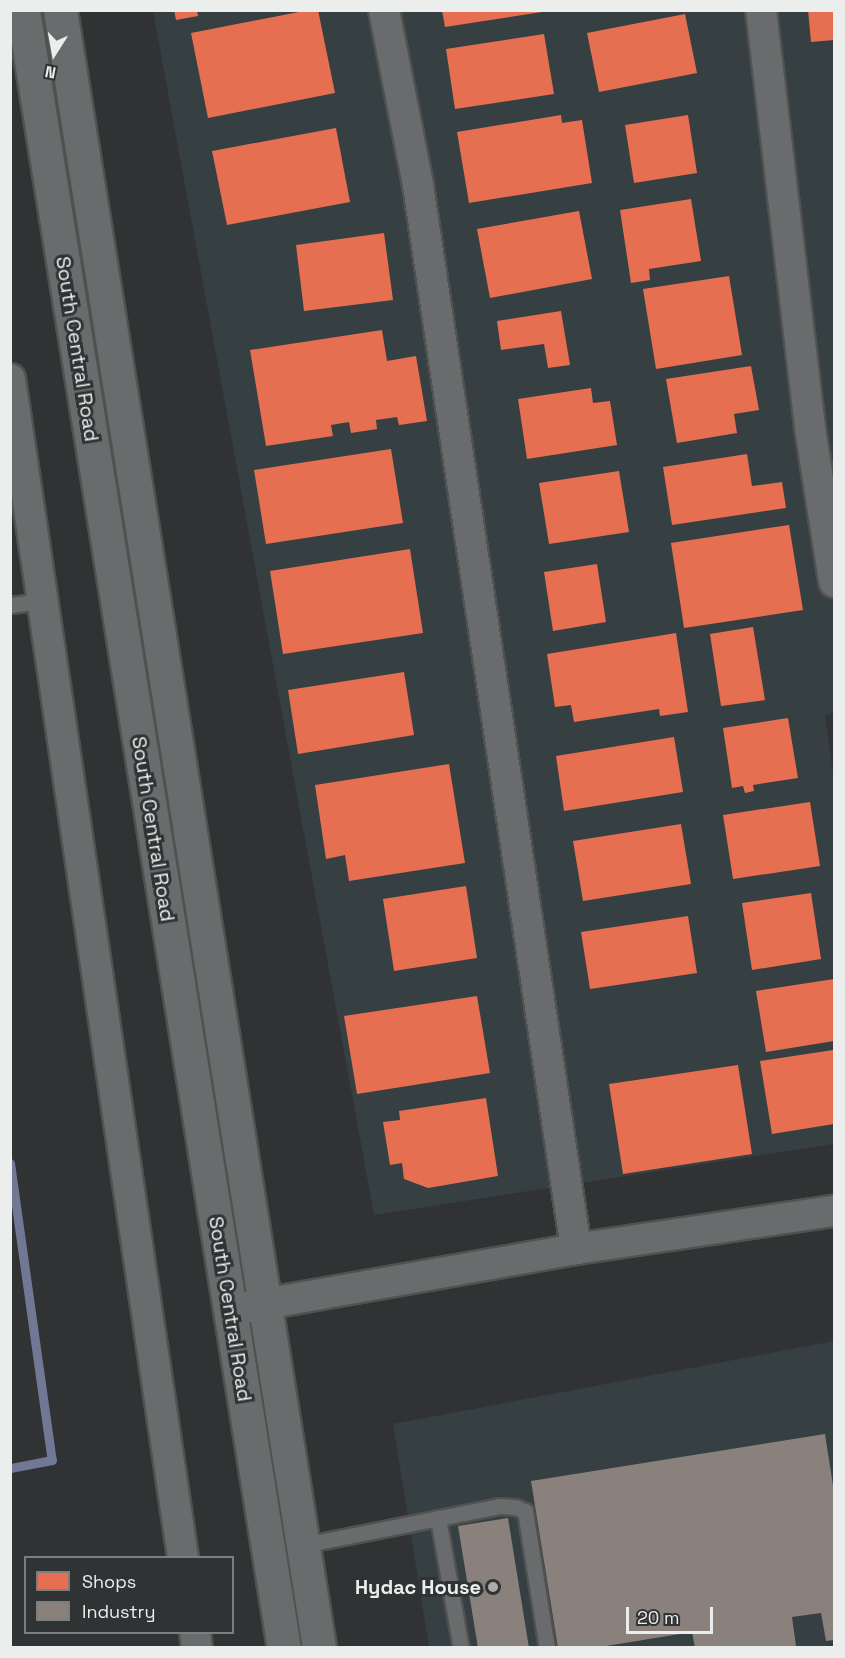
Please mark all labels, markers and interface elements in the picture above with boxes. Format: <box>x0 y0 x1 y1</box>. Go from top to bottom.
north arrow <box>24 24 84 84</box>
text: N <box>43 61 58 83</box>
street label: South Central Road <box>51 255 103 443</box>
street label: South Central Road <box>127 735 179 923</box>
street label: South Central Road <box>204 1215 256 1403</box>
legend <box>24 1556 234 1634</box>
text: Shops <box>82 1570 136 1593</box>
place label: Hydac House <box>355 1575 481 1599</box>
marker: Hydac House <box>486 1580 500 1594</box>
scale bar <box>629 1595 716 1633</box>
text: Industry <box>82 1600 155 1623</box>
text: 20 m <box>637 1606 680 1629</box>

